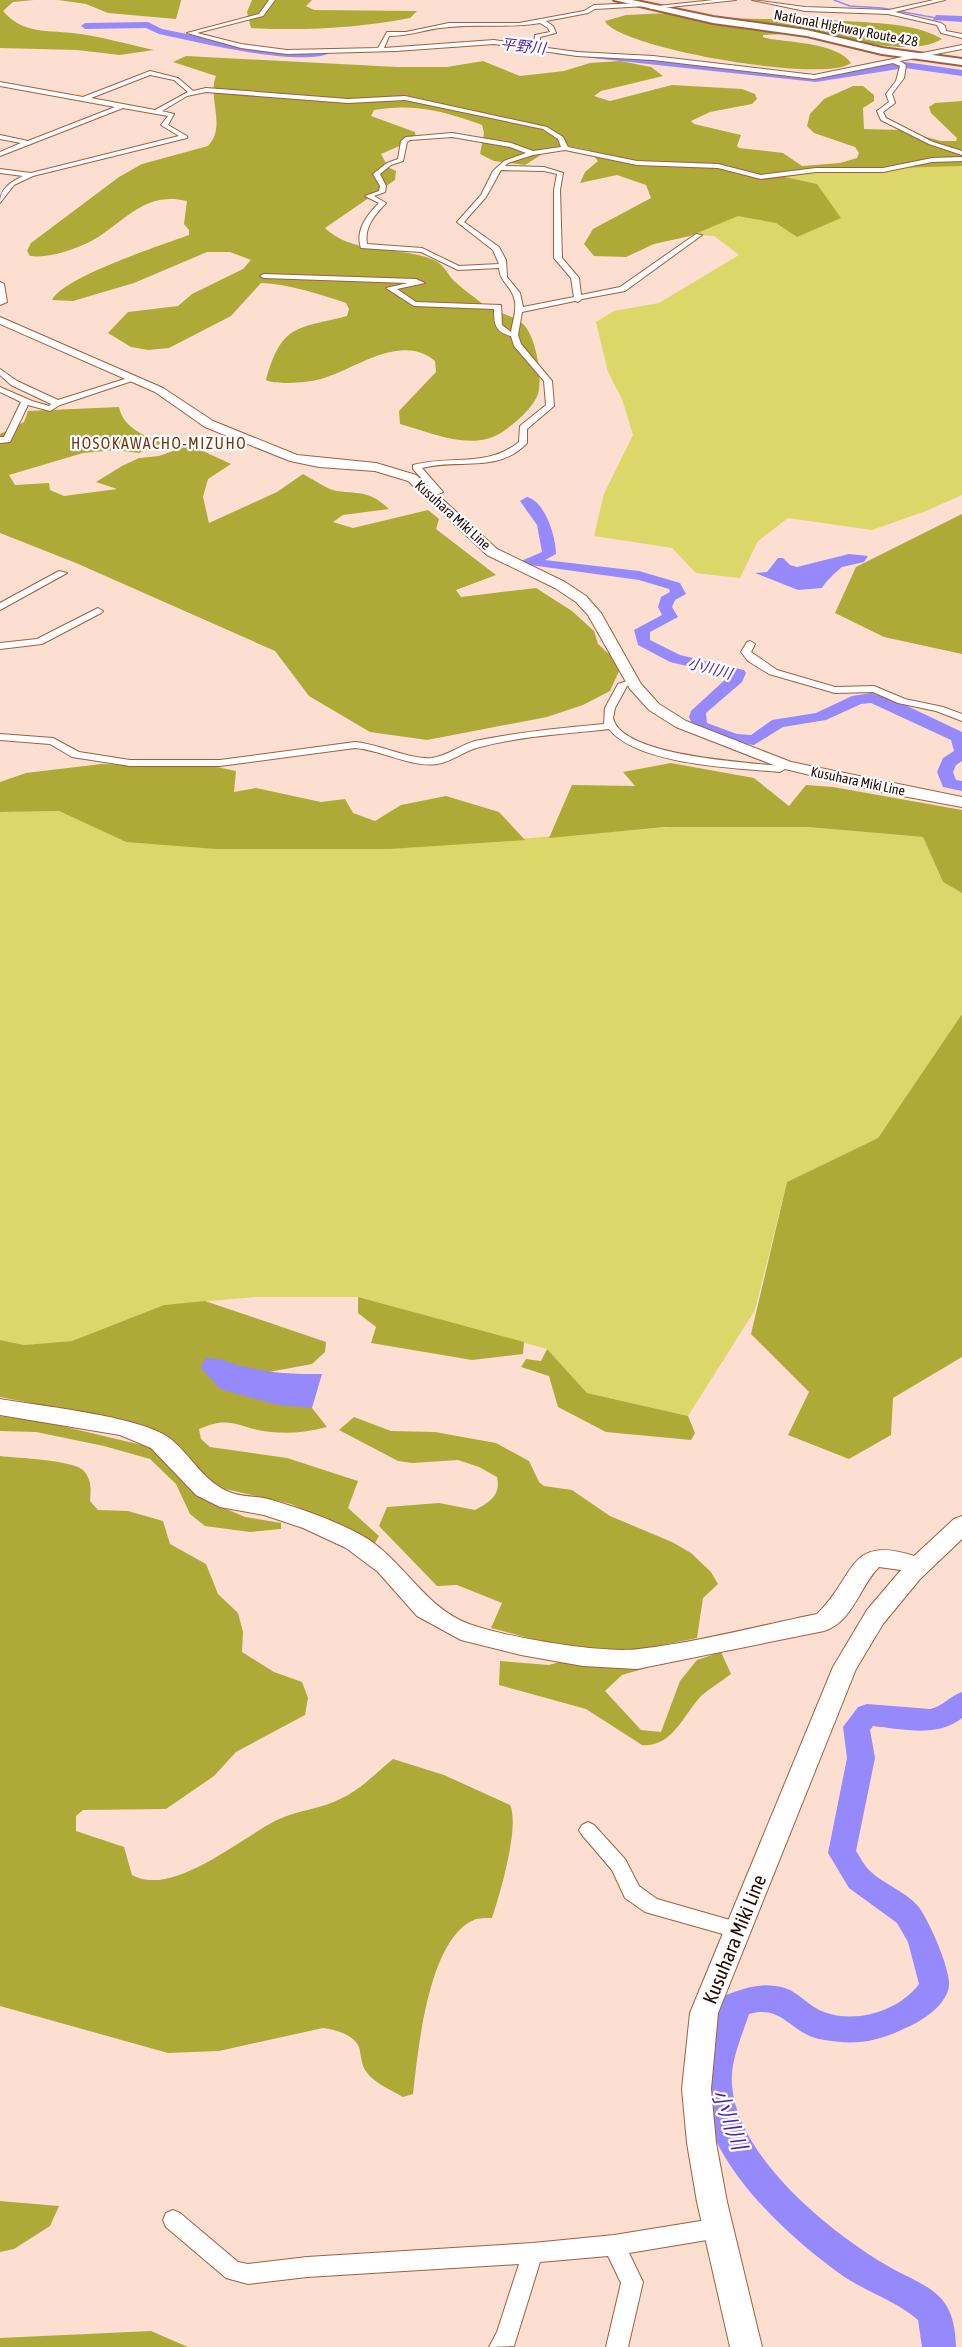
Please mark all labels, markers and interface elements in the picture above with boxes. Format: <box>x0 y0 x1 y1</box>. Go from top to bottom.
street label: National Highway Route 428 <box>773 6 920 50</box>
water label: 平野川 <box>500 35 548 57</box>
district label: HOSOKAWACHO-MIZUHO <box>71 434 247 452</box>
street label: Kusuhara Miki Line <box>412 477 494 553</box>
water label: 小川川 <box>686 654 736 683</box>
street label: Kusuhara Miki Line <box>809 763 907 799</box>
street label: Kusuhara Miki Line <box>698 1871 770 2007</box>
water label: 小川川 <box>708 2085 753 2155</box>

